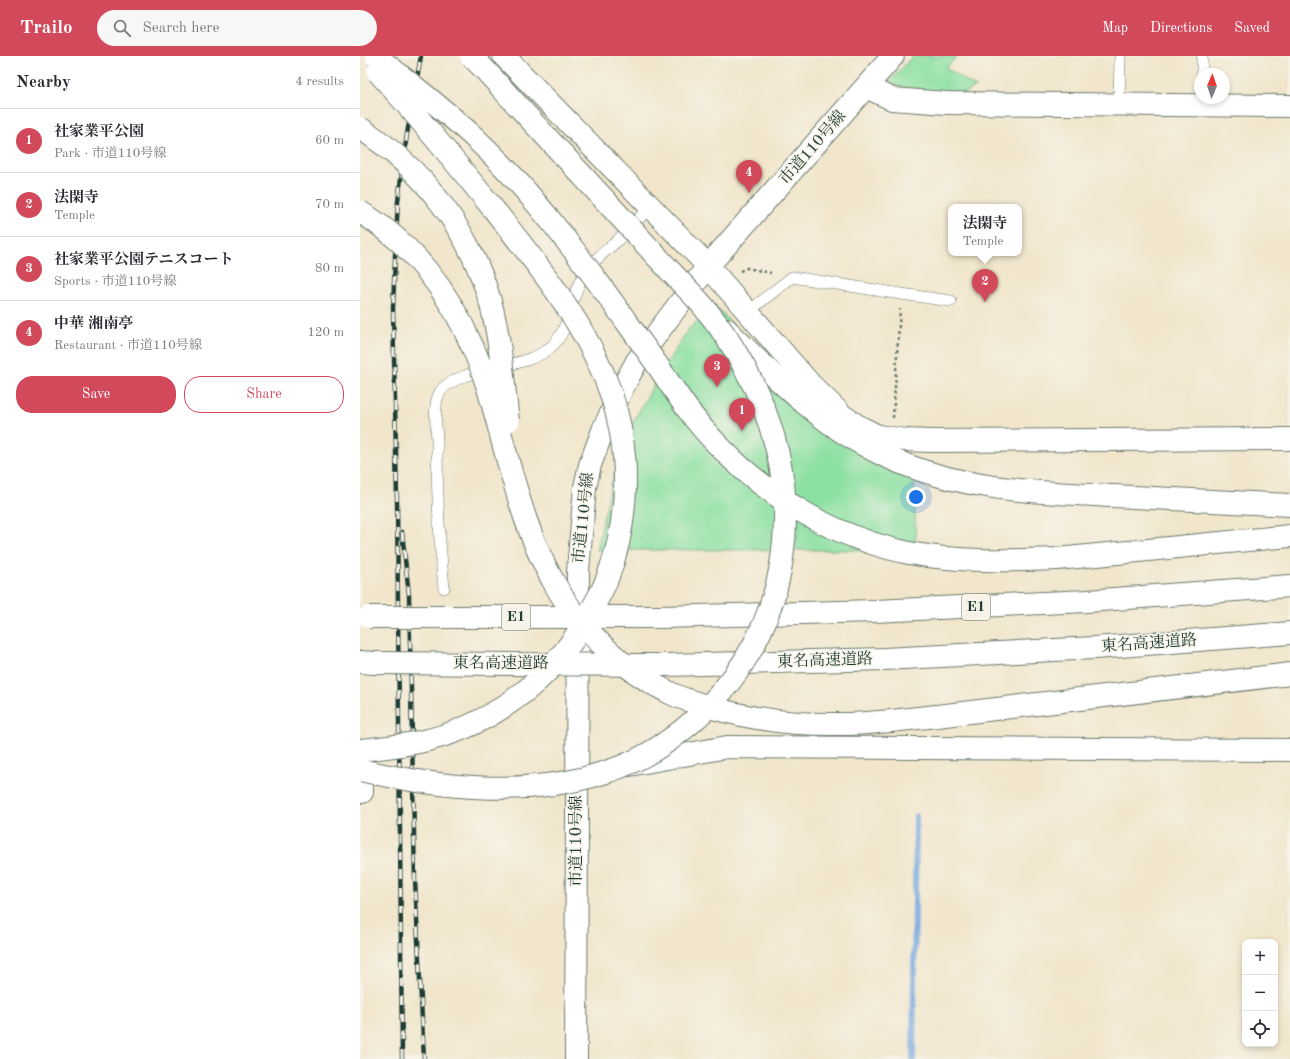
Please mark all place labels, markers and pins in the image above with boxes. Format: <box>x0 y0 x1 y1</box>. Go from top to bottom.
pin: 4 <box>736 160 762 193</box>
pin: 2 <box>972 269 998 302</box>
pin: 3 <box>704 354 730 387</box>
pin: 1 <box>729 398 755 431</box>

